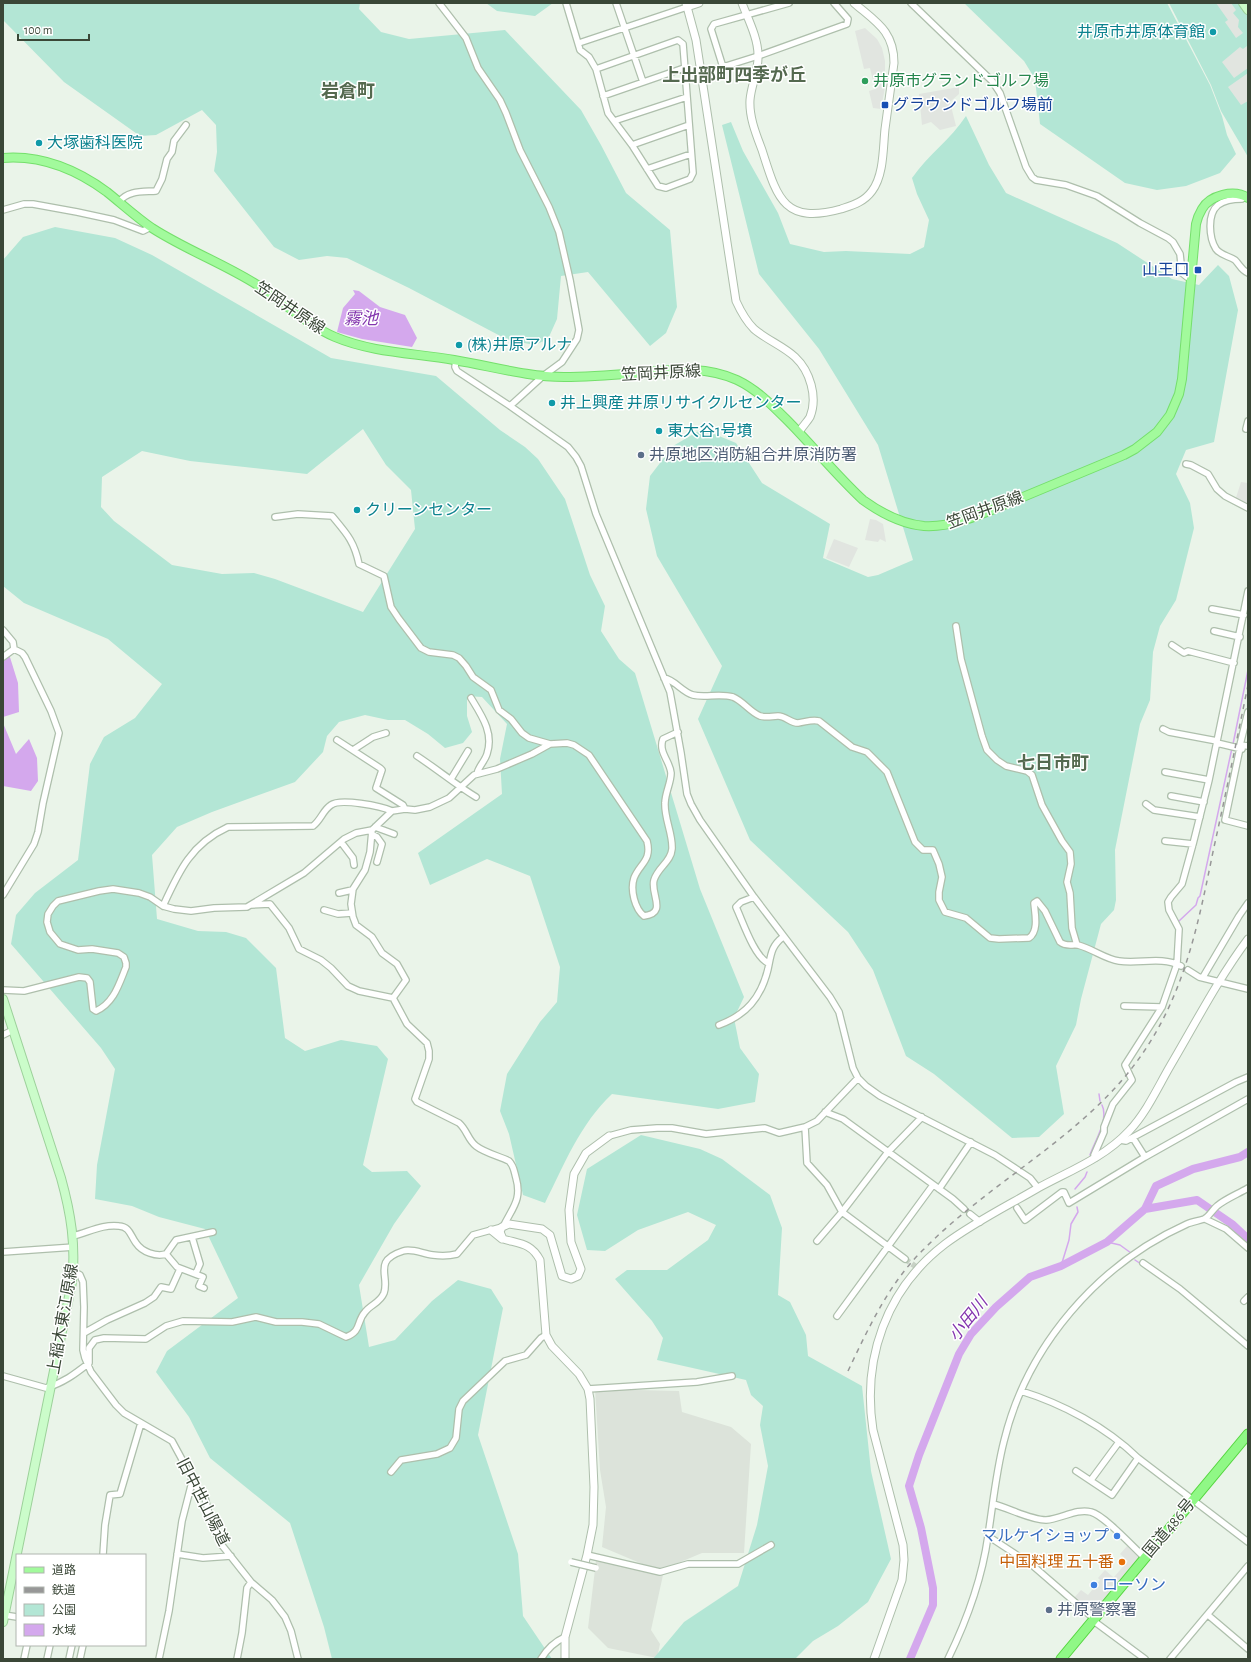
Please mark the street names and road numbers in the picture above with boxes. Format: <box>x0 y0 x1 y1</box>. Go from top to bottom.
street label: 笠岡井原線 <box>252 278 328 337</box>
street label: 笠岡井原線 <box>621 362 701 383</box>
street label: 笠岡井原線 <box>944 488 1025 531</box>
street label: 上稲木東江原線 <box>44 1262 81 1376</box>
street label: 旧中世山陽道 <box>174 1455 233 1548</box>
street label: 国道486号 <box>1139 1495 1198 1560</box>

